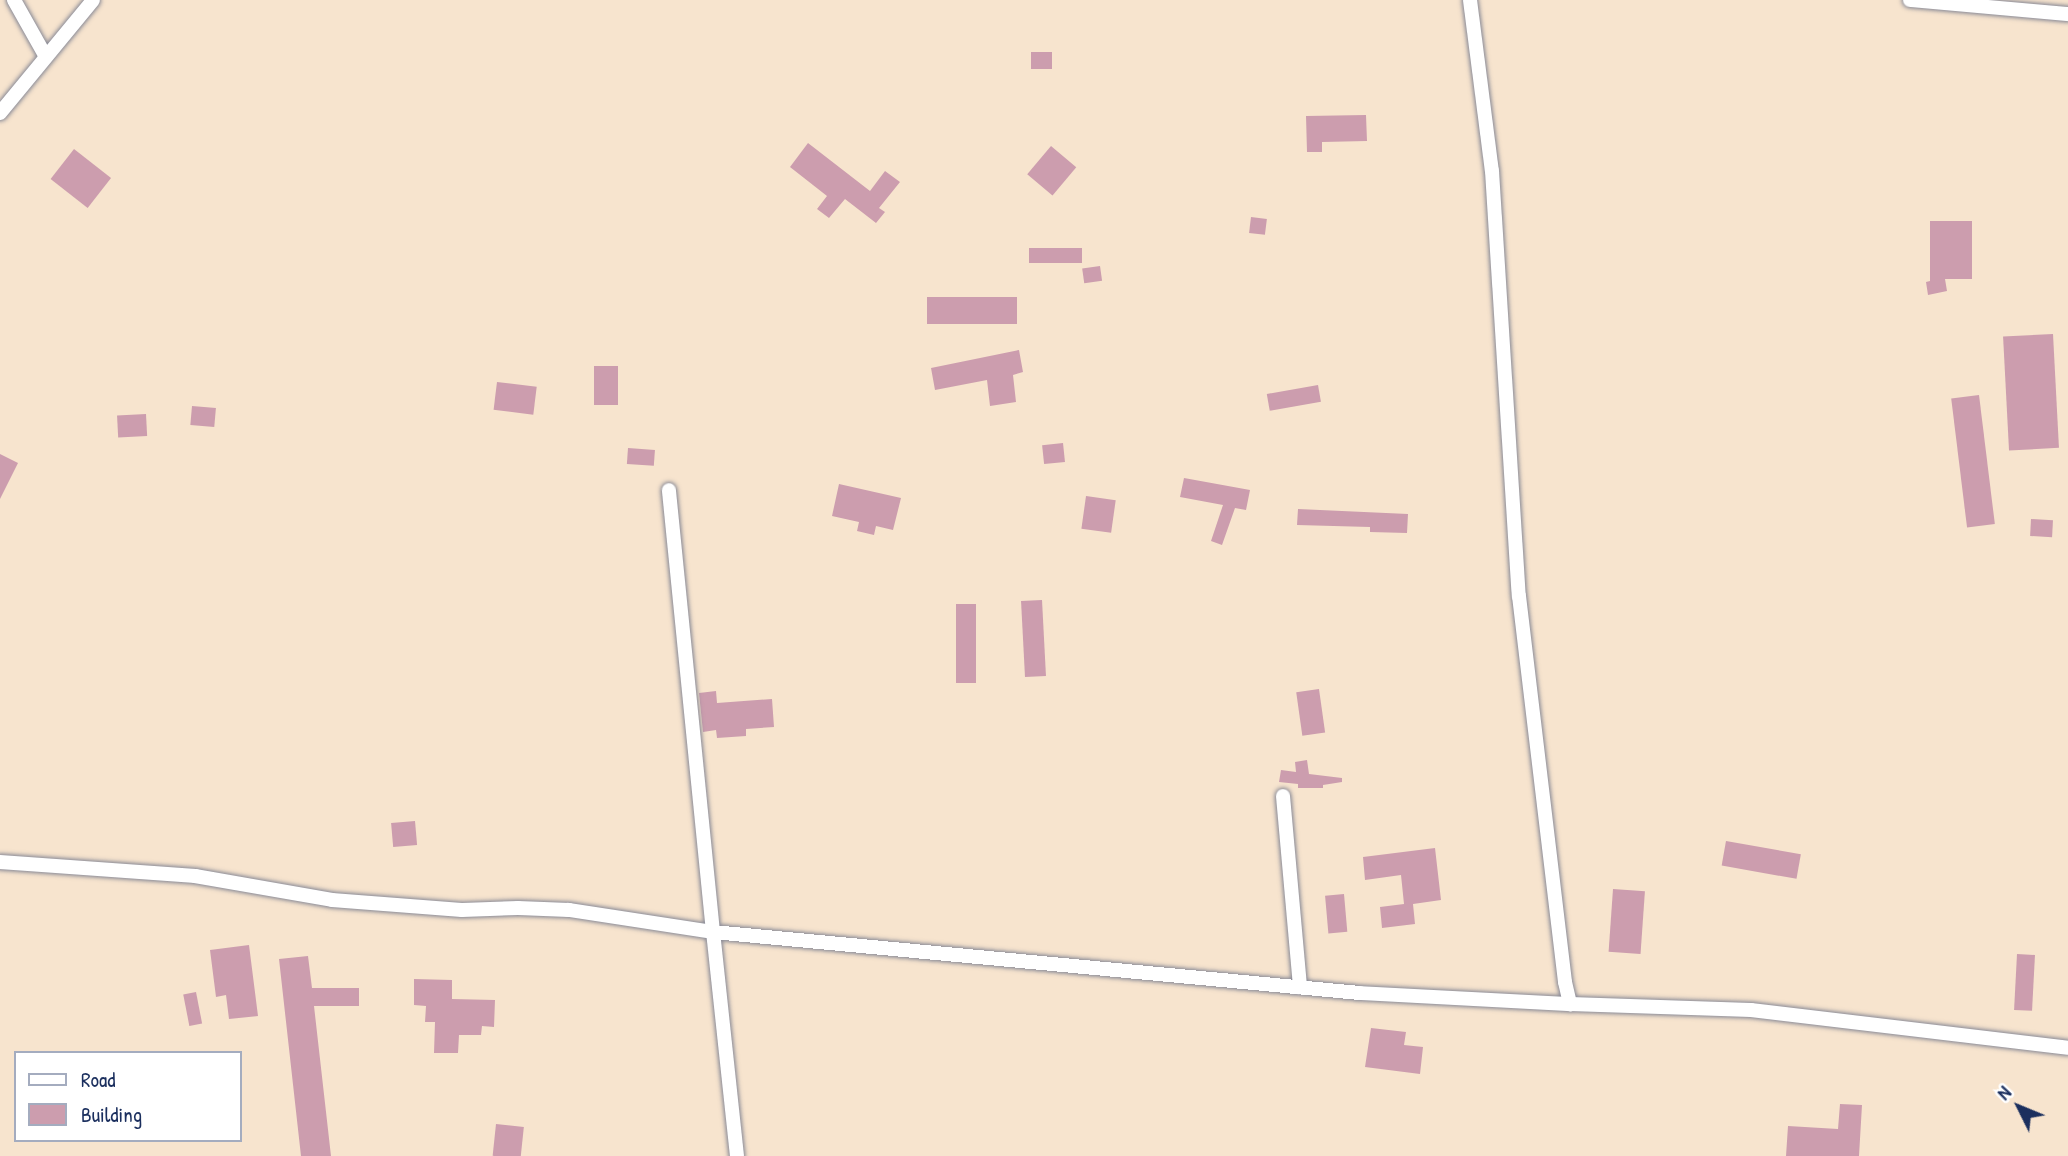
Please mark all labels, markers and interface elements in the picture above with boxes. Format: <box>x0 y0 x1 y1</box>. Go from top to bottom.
legend <box>14 1051 242 1142</box>
text: Road <box>81 1065 115 1094</box>
north arrow <box>1984 1072 2054 1142</box>
text: N <box>1991 1080 2017 1105</box>
text: Building <box>81 1100 142 1129</box>

